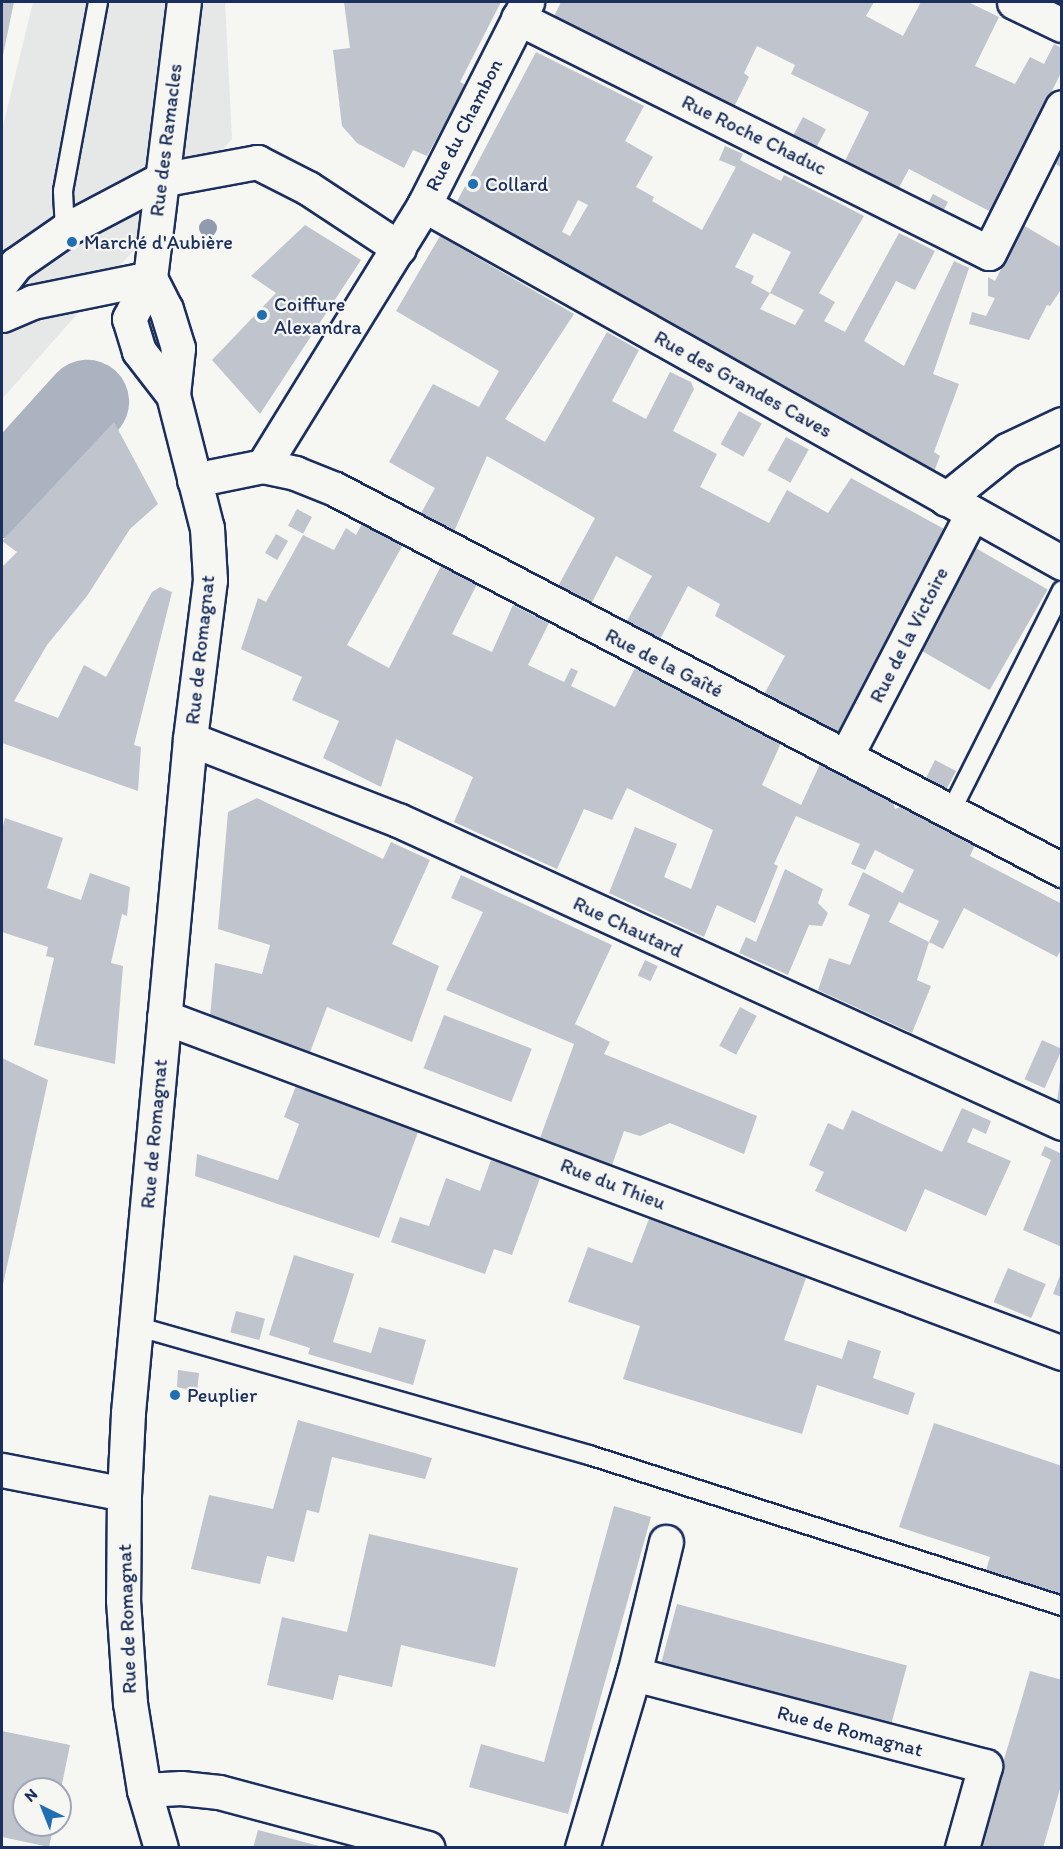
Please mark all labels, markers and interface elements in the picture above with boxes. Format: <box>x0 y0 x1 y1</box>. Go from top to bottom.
street label: Rue du Chambon <box>420 55 508 195</box>
street label: Rue des Ramacles <box>145 62 187 218</box>
street label: Rue Roche Chaduc <box>678 90 830 180</box>
place label: Collard <box>485 172 548 196</box>
marker: Collard <box>466 177 480 191</box>
place label: Marché d'Aubière <box>84 230 233 254</box>
marker: Marché d'Aubière <box>65 235 79 249</box>
place label: Coiffure Alexandra <box>274 292 362 339</box>
marker: Coiffure Alexandra <box>255 308 269 322</box>
street label: Rue des Grandes Caves <box>650 325 836 443</box>
street label: Rue de la Victoire <box>864 563 954 707</box>
street label: Rue de Romagnat <box>180 574 220 726</box>
street label: Rue de la Gaîté <box>601 623 727 703</box>
street label: Rue Chautard <box>569 891 687 963</box>
street label: Rue de Romagnat <box>135 1058 173 1210</box>
street label: Rue du Thieu <box>557 1153 669 1215</box>
place label: Peuplier <box>187 1383 257 1407</box>
marker: Peuplier <box>168 1388 182 1402</box>
street label: Rue de Romagnat <box>112 1543 142 1695</box>
street label: Rue de Romagnat <box>774 1700 926 1762</box>
north arrow <box>12 1777 72 1837</box>
text: N <box>20 1784 41 1806</box>

